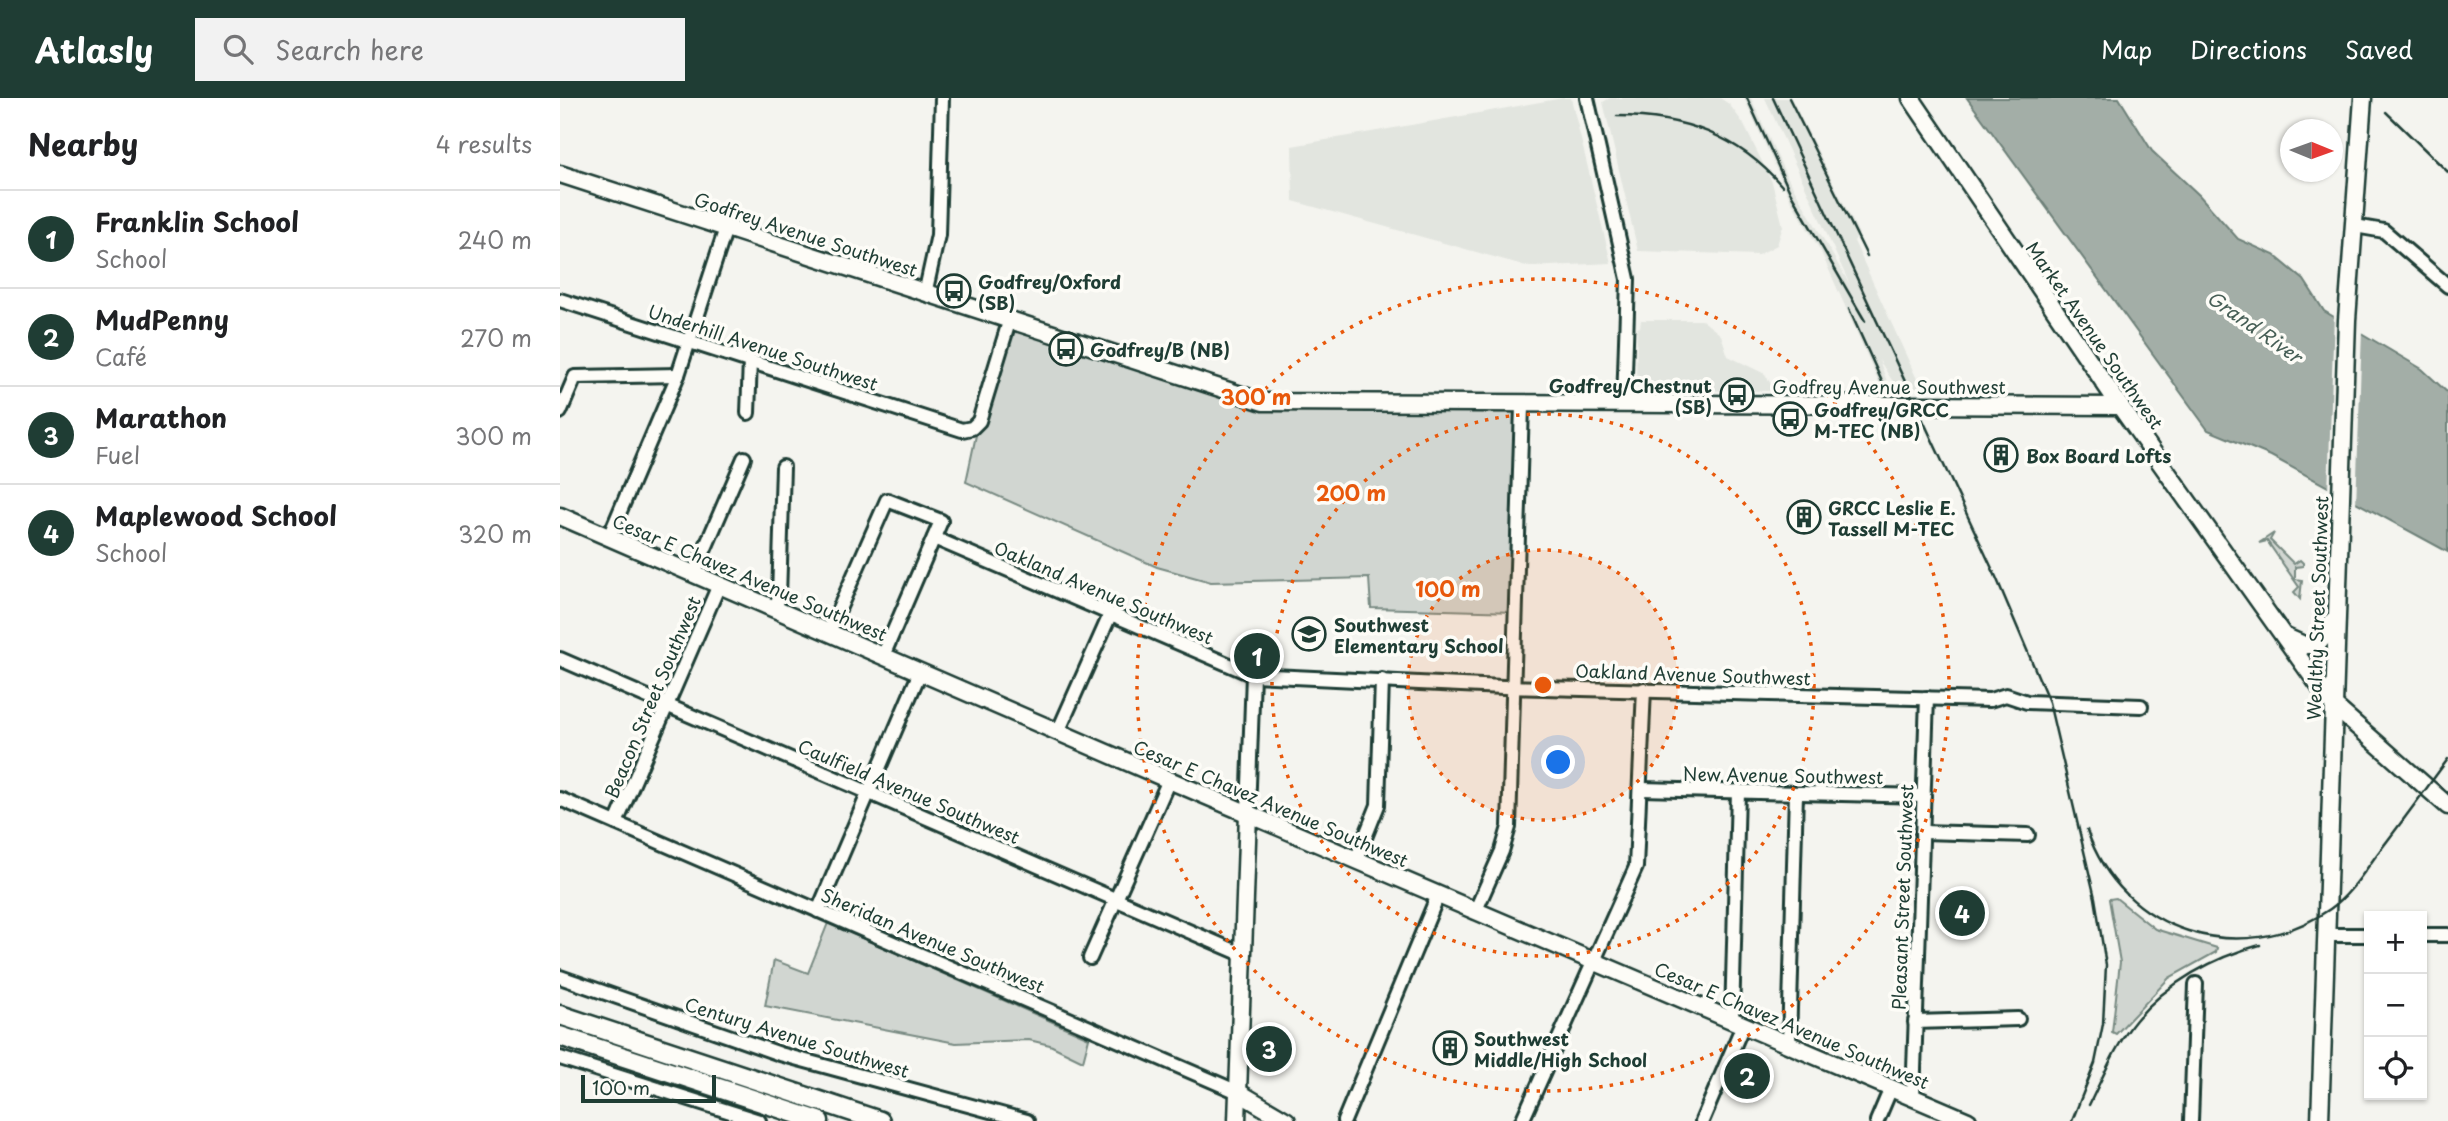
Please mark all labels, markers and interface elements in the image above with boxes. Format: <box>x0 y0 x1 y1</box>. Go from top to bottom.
search box <box>195 18 685 81</box>
text: Atlasly <box>35 24 153 74</box>
icon: search <box>219 30 257 68</box>
text: Search here <box>275 30 424 69</box>
text: Map <box>2101 31 2152 67</box>
text: Directions <box>2190 31 2307 67</box>
text: Saved <box>2345 31 2413 67</box>
north arrow <box>2280 119 2343 182</box>
text: Nearby <box>28 121 138 166</box>
text: 4 results <box>436 126 532 161</box>
street label: Godfrey Avenue Southwest <box>691 185 921 283</box>
text: Franklin School <box>95 202 299 241</box>
text: 1 <box>46 222 57 257</box>
text: 240 m <box>458 222 532 257</box>
street label: Market Avenue Southwest <box>2020 236 2170 434</box>
text: School <box>95 241 167 276</box>
place label: Godfrey/Oxford (SB) <box>978 268 1121 316</box>
bus stop icon: Godfrey/Oxford (SB) <box>935 272 973 310</box>
water label: Grand River <box>2202 283 2310 370</box>
street label: Underhill Avenue Southwest <box>645 297 881 397</box>
text: MudPenny <box>95 300 229 339</box>
text: 2 <box>43 320 59 355</box>
text: 270 m <box>460 320 532 355</box>
bus stop icon: Godfrey/B (NB) <box>1047 330 1085 368</box>
place label: Godfrey/B (NB) <box>1090 336 1230 363</box>
text: Café <box>95 339 147 374</box>
place label: Godfrey/Chestnut (SB) <box>1549 372 1712 420</box>
street label: Godfrey Avenue Southwest <box>1772 373 2006 400</box>
bus stop icon: Godfrey/Chestnut (SB) <box>1718 376 1756 414</box>
text: 300 m <box>1221 380 1291 412</box>
place label: Godfrey/GRCC M-TEC (NB) <box>1814 396 1949 444</box>
text: Marathon <box>95 398 227 437</box>
bus stop icon: Godfrey/GRCC M-TEC (NB) <box>1771 400 1809 438</box>
text: 3 <box>43 418 59 453</box>
text: 300 m <box>455 418 532 453</box>
building icon: Box Board Lofts <box>1982 436 2020 474</box>
text: Fuel <box>95 437 140 472</box>
place label: Box Board Lofts <box>2026 442 2171 469</box>
text: 200 m <box>1316 476 1386 508</box>
place label: GRCC Leslie E. Tassell M-TEC <box>1828 494 1956 542</box>
street label: Wealthy Street Southwest <box>2300 495 2334 721</box>
text: Maplewood School <box>95 496 337 535</box>
building icon: GRCC Leslie E. Tassell M-TEC <box>1785 498 1823 536</box>
street label: Cesar E Chavez Avenue Southwest <box>608 507 892 647</box>
text: 4 <box>43 516 59 551</box>
text: 320 m <box>458 516 532 551</box>
street label: Oakland Avenue Southwest <box>990 534 1218 650</box>
text: School <box>95 535 167 570</box>
text: 100 m <box>1415 572 1481 604</box>
street label: Beacon Street Southwest <box>597 592 707 802</box>
place label: Southwest Elementary School <box>1334 611 1504 659</box>
school or university icon: Southwest Elementary School <box>1290 615 1328 653</box>
pin: 1 <box>1234 630 1280 682</box>
street label: Oakland Avenue Southwest <box>1575 656 1811 692</box>
centre of rings <box>1531 673 1555 697</box>
street label: Caulfield Avenue Southwest <box>794 732 1024 850</box>
street label: Cesar E Chavez Avenue Southwest <box>1129 733 1413 873</box>
your location <box>1541 745 1575 779</box>
street label: New Avenue Southwest <box>1683 760 1883 790</box>
street label: Pleasant Street Southwest <box>1885 784 1919 1010</box>
street label: Sheridan Avenue Southwest <box>817 881 1049 999</box>
pin: 4 <box>1939 887 1985 939</box>
map controls <box>2364 911 2427 1100</box>
button: + <box>2364 911 2427 974</box>
street label: Cesar E Chavez Avenue Southwest <box>1650 955 1934 1095</box>
button: − <box>2364 974 2427 1037</box>
street label: Century Avenue Southwest <box>682 990 912 1084</box>
pin: 3 <box>1246 1023 1292 1075</box>
place label: Southwest Middle/High School <box>1474 1025 1647 1073</box>
building icon: Southwest Middle/High School <box>1431 1029 1469 1067</box>
button: locate <box>2364 1037 2427 1100</box>
pin: 2 <box>1724 1050 1770 1102</box>
scale bar <box>581 1072 716 1104</box>
text: 100 m <box>592 1073 650 1101</box>

